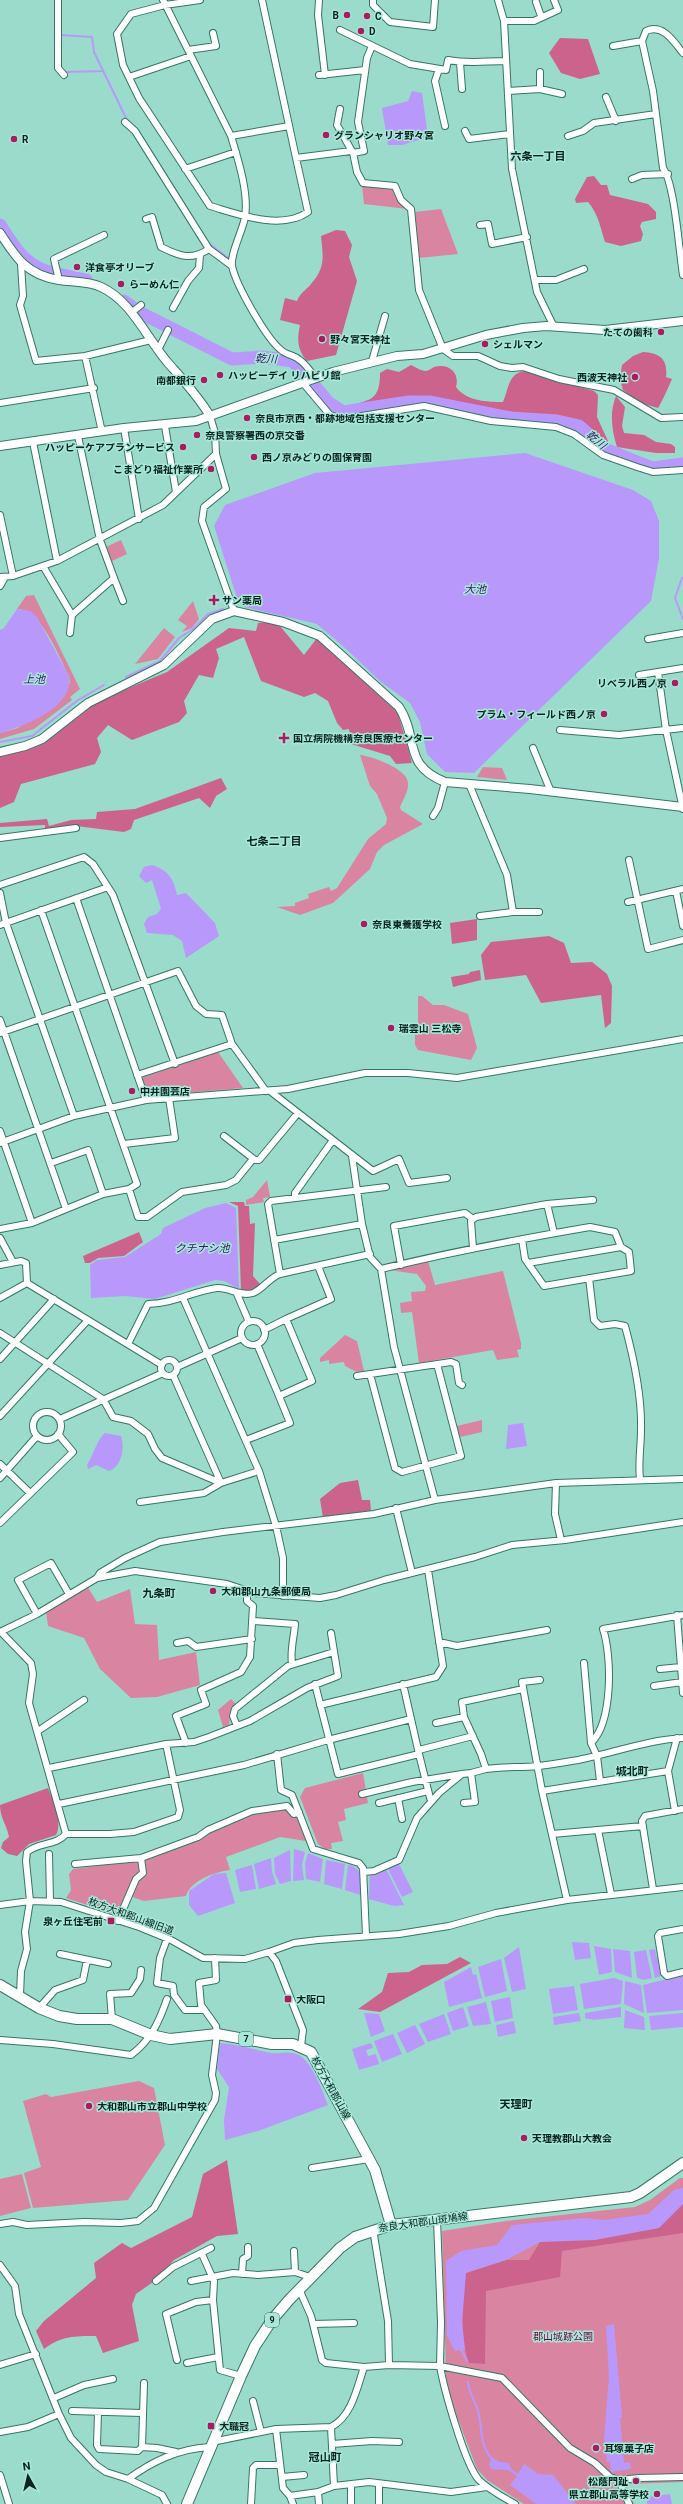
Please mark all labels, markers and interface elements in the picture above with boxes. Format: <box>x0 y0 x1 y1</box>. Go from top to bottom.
place label: B <box>333 10 339 21</box>
marker: B <box>342 10 352 20</box>
marker: C <box>362 11 372 21</box>
place label: C <box>375 11 382 22</box>
marker: D <box>356 26 366 36</box>
place label: D <box>369 26 376 37</box>
marker: グランシャリオ野々宮 <box>321 130 331 140</box>
place label: グランシャリオ野々宮 <box>334 130 434 141</box>
marker: R <box>9 134 19 144</box>
place label: R <box>22 134 29 145</box>
district label: 六条一丁目 <box>511 150 566 163</box>
marker: 洋食亭オリーブ <box>72 262 82 272</box>
place label: 洋食亭オリーブ <box>85 262 154 273</box>
marker: らーめん仁 <box>116 279 126 289</box>
place label: らーめん仁 <box>129 279 179 290</box>
place label: たての歯科 <box>603 327 653 338</box>
marker: たての歯科 <box>656 327 666 337</box>
marker: 野々宮天神社 <box>317 334 327 344</box>
place label: 野々宮天神社 <box>330 334 391 345</box>
marker: シェルマン <box>480 339 490 349</box>
place label: シェルマン <box>493 339 543 350</box>
water label: 乾川 <box>255 352 278 366</box>
marker: ハッピーデイ リハビリ館 <box>215 370 225 380</box>
place label: ハッピーデイ リハビリ館 <box>228 370 341 381</box>
place label: 西波天神社 <box>577 372 628 383</box>
marker: 西波天神社 <box>630 372 640 382</box>
place label: 南都銀行 <box>156 375 196 386</box>
marker: 南都銀行 <box>199 375 209 385</box>
marker: 奈良市京西・都跡地域包括支援センター <box>242 413 252 423</box>
place label: 奈良市京西・都跡地域包括支援センター <box>255 413 435 424</box>
water label: 乾川 <box>583 428 609 453</box>
marker: 奈良警察署西の京交番 <box>192 430 202 440</box>
place label: 奈良警察署西の京交番 <box>205 430 305 441</box>
place label: ハッピーケアプランサービス <box>45 442 175 453</box>
marker: ハッピーケアプランサービス <box>178 442 188 452</box>
marker: 西ノ京みどりの園保育園 <box>249 452 259 462</box>
place label: 西ノ京みどりの園保育園 <box>262 452 372 463</box>
place label: こまどり福祉作業所 <box>113 464 203 475</box>
marker: こまどり福祉作業所 <box>206 464 216 474</box>
water label: 大池 <box>464 583 487 596</box>
marker: サン薬局 <box>209 595 219 605</box>
place label: サン薬局 <box>222 595 262 606</box>
water label: 上池 <box>23 673 46 686</box>
place label: リベラル西ノ京 <box>597 678 667 689</box>
marker: リベラル西ノ京 <box>670 678 680 688</box>
place label: プラム・フィールド西ノ京 <box>477 709 596 720</box>
marker: プラム・フィールド西ノ京 <box>599 709 609 719</box>
marker: 国立病院機構奈良医療センター <box>278 732 290 744</box>
place label: 国立病院機構奈良医療センター <box>293 733 433 744</box>
district label: 七条二丁目 <box>247 835 302 848</box>
marker: 奈良東養護学校 <box>359 919 369 929</box>
place label: 奈良東養護学校 <box>372 919 442 930</box>
marker: 瑞雲山 三松寺 <box>386 1023 396 1033</box>
place label: 瑞雲山 三松寺 <box>399 1023 462 1034</box>
marker: 中井園芸店 <box>127 1086 137 1096</box>
place label: 中井園芸店 <box>140 1086 190 1097</box>
water label: クチナシ池 <box>175 1242 230 1255</box>
marker: 大和郡山九条郵便局 <box>208 1586 218 1596</box>
place label: 大和郡山九条郵便局 <box>221 1586 311 1597</box>
district label: 九条町 <box>143 1587 176 1600</box>
district label: 城北町 <box>616 1765 649 1778</box>
street label: 枚方大和郡山線旧道 <box>87 1895 175 1937</box>
place label: 泉ヶ丘住宅前 <box>43 1916 103 1927</box>
marker: 泉ヶ丘住宅前 <box>106 1916 116 1926</box>
marker: 大阪口 <box>283 1994 293 2004</box>
place label: 大阪口 <box>296 1994 326 2005</box>
road number: 7 <box>239 2032 253 2046</box>
street label: 枚方大和郡山線 <box>309 2055 353 2121</box>
district label: 天理町 <box>500 2098 533 2111</box>
marker: 大和郡山市立郡山中学校 <box>84 2101 94 2111</box>
place label: 大和郡山市立郡山中学校 <box>97 2101 207 2112</box>
marker: 天理教郡山大教会 <box>519 2133 529 2143</box>
place label: 天理教郡山大教会 <box>532 2133 612 2144</box>
street label: 奈良大和郡山斑鳩線 <box>378 2210 468 2234</box>
road number: 9 <box>265 2313 279 2327</box>
park label: 郡山城跡公園 <box>533 2331 593 2342</box>
marker: 大職冠 <box>206 2421 216 2431</box>
place label: 大職冠 <box>219 2421 249 2432</box>
marker: 耳塚菓子店 <box>591 2443 601 2453</box>
place label: 耳塚菓子店 <box>604 2443 654 2454</box>
district label: 冠山町 <box>309 2451 342 2464</box>
north arrow <box>8 2456 48 2496</box>
text: N <box>22 2460 32 2474</box>
place label: 松蔭門趾 <box>588 2476 628 2487</box>
marker: 松蔭門趾 <box>631 2476 641 2486</box>
place label: 県立郡山高等学校 <box>569 2489 649 2500</box>
marker: 県立郡山高等学校 <box>652 2489 662 2499</box>

